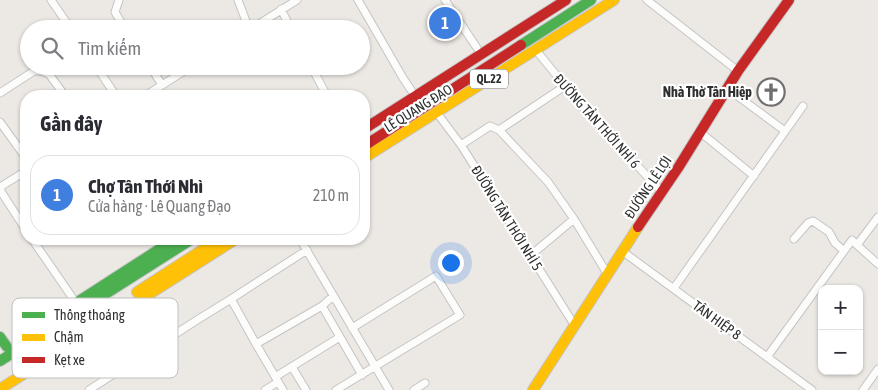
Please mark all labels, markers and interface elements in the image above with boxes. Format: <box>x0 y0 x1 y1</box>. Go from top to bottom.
pin: 1 <box>429 4 461 42</box>
search box <box>20 20 370 75</box>
icon: search <box>38 34 66 62</box>
text: Tìm kiếm <box>78 37 141 59</box>
road number: QL.22 <box>470 70 508 88</box>
street label: ĐƯỜNG TẢN THỚI NHÌ 6 <box>551 70 644 172</box>
church icon: Nhà Thờ Tân Hiệp <box>756 77 786 107</box>
street label: LÊ QUANG ĐẠO <box>381 81 455 135</box>
place label: Nhà Thờ Tân Hiệp <box>663 84 752 100</box>
text: Gần đây <box>40 111 102 135</box>
street label: ĐƯỜNG LÊ LỢI <box>621 153 675 221</box>
street label: ĐƯỜNG TÂN THỚI NHÌ 5 <box>468 162 546 274</box>
text: Chợ Tân Thới Nhì <box>88 175 203 197</box>
text: 1 <box>53 186 61 204</box>
text: 210 m <box>313 186 349 204</box>
text: Cửa hàng · Lê Quang Đạo <box>88 197 231 215</box>
your location <box>438 250 464 276</box>
map controls <box>818 285 863 375</box>
button: + <box>818 285 863 330</box>
street label: TÂN HIỆP 8 <box>690 297 745 343</box>
legend <box>12 298 178 378</box>
text: Thông thoáng <box>54 307 125 323</box>
text: Chậm <box>54 329 84 345</box>
button: − <box>818 330 863 375</box>
text: Kẹt xe <box>54 352 85 368</box>

